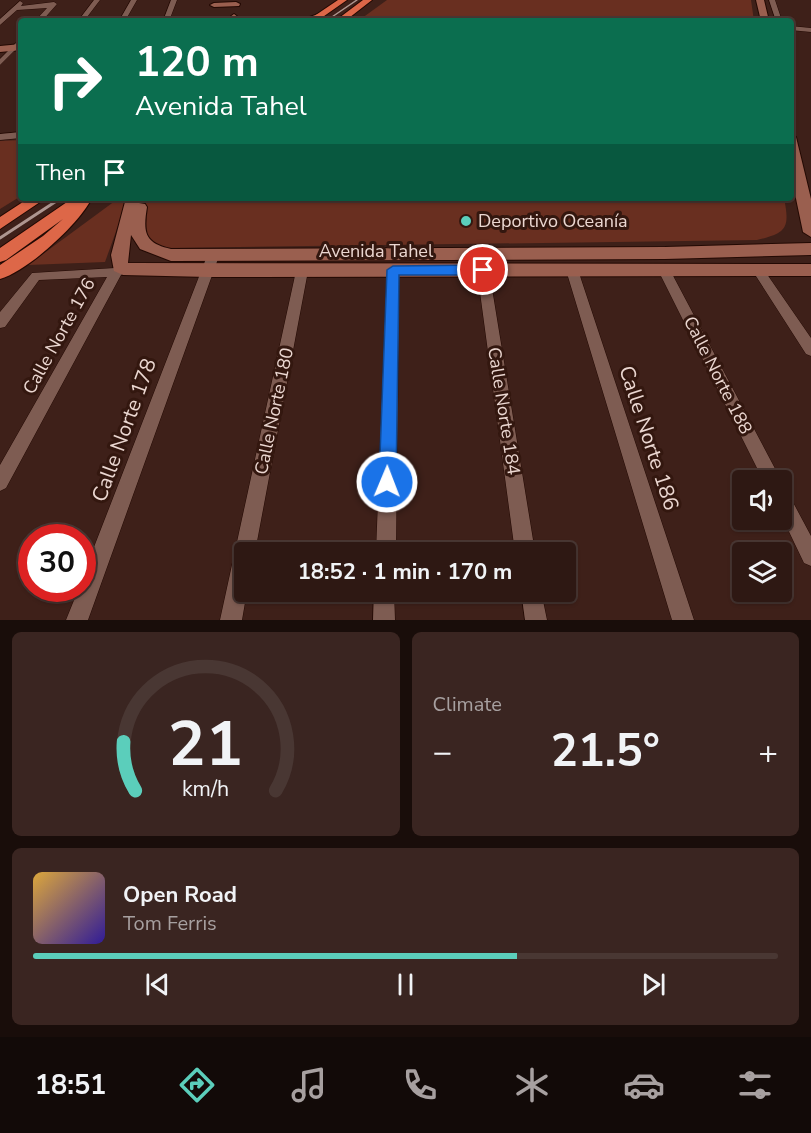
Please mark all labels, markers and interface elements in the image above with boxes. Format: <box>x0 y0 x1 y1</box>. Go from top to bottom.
text: 120 m <box>135 34 259 91</box>
icon: right <box>36 42 114 120</box>
text: Avenida Tahel <box>135 88 307 125</box>
icon: arrive <box>98 156 131 189</box>
text: Then <box>36 158 86 188</box>
place label: Deportivo Oceanía <box>478 209 628 233</box>
marker: Deportivo Oceanía <box>459 214 473 228</box>
street label: Avenida Tahel <box>319 239 434 263</box>
pin <box>457 244 508 295</box>
icon: arrive <box>466 253 499 286</box>
street label: Calle Norte 176 <box>17 274 101 398</box>
street label: Calle Norte 188 <box>678 312 758 438</box>
street label: Calle Norte 180 <box>249 345 299 477</box>
street label: Calle Norte 184 <box>482 345 526 477</box>
street label: Calle Norte 178 <box>85 354 163 506</box>
street label: Calle Norte 186 <box>612 362 686 514</box>
position arrow <box>355 450 419 514</box>
map controls <box>732 470 792 602</box>
button: sound <box>732 470 792 530</box>
speed limit sign: 30 <box>18 524 96 602</box>
button: layers <box>732 542 792 602</box>
text: 18:52 · 1 min · 170 m <box>298 557 512 587</box>
text: Climate <box>433 691 502 718</box>
text: 21 <box>168 702 243 787</box>
text: 21.5° <box>551 721 660 782</box>
text: − <box>433 730 452 775</box>
text: + <box>758 730 778 775</box>
text: km/h <box>182 774 229 804</box>
text: Open Road <box>123 880 237 910</box>
text: Tom Ferris <box>123 910 217 937</box>
icon: previous <box>141 968 174 1001</box>
icon: pause <box>389 968 422 1001</box>
icon: next <box>637 968 670 1001</box>
icon: directions <box>176 1064 218 1106</box>
icon: music <box>288 1064 330 1106</box>
icon: phone <box>399 1064 441 1106</box>
icon: climate <box>511 1064 553 1106</box>
icon: car <box>623 1064 665 1106</box>
icon: filters <box>734 1064 776 1106</box>
text: 18:51 <box>35 1067 106 1104</box>

